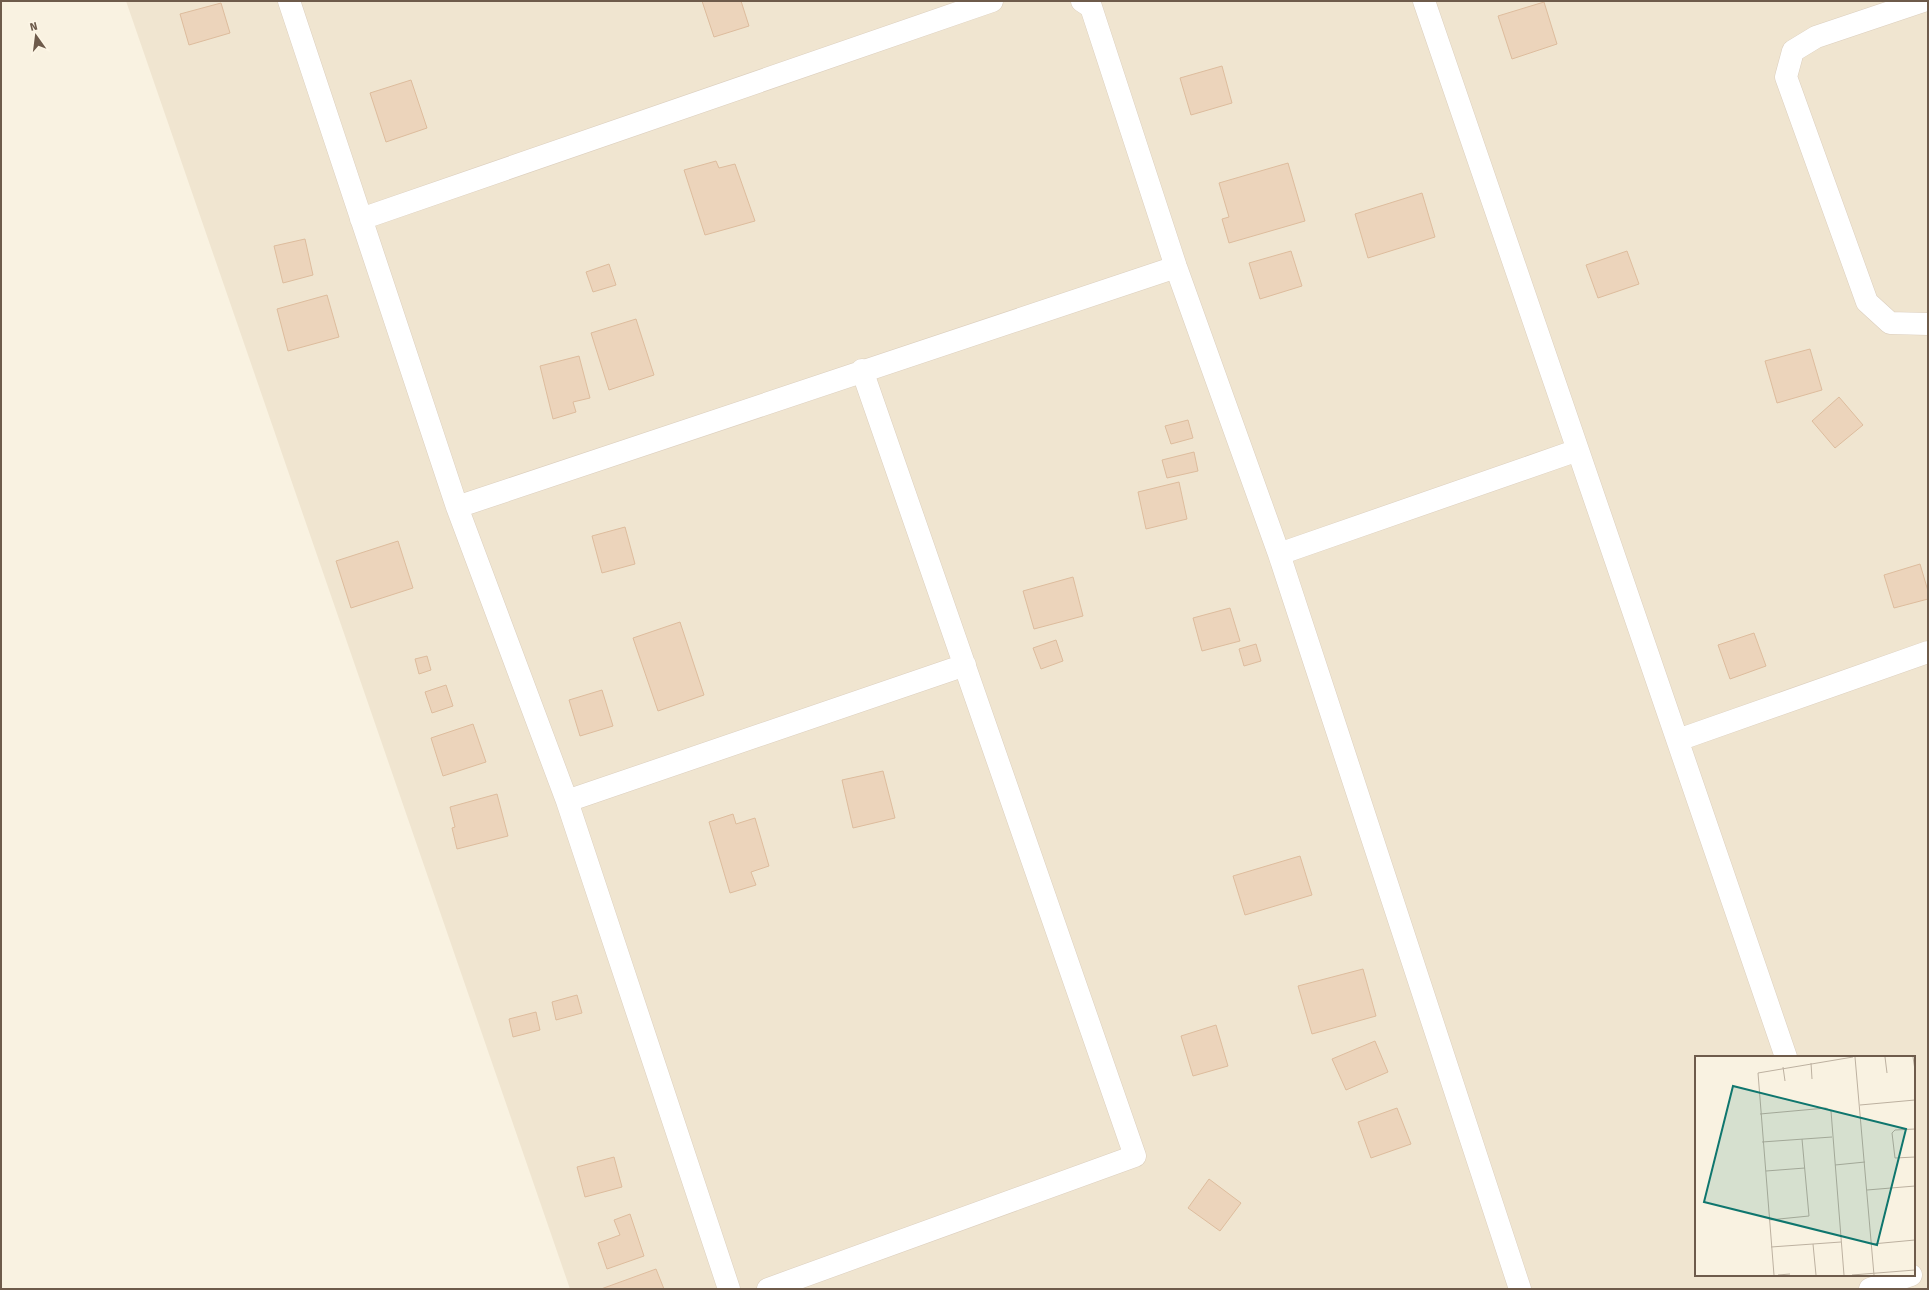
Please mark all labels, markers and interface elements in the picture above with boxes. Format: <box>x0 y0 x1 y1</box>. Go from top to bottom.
north arrow <box>16 16 56 56</box>
text: N <box>29 20 39 34</box>
inset map <box>1695 1056 1915 1276</box>

